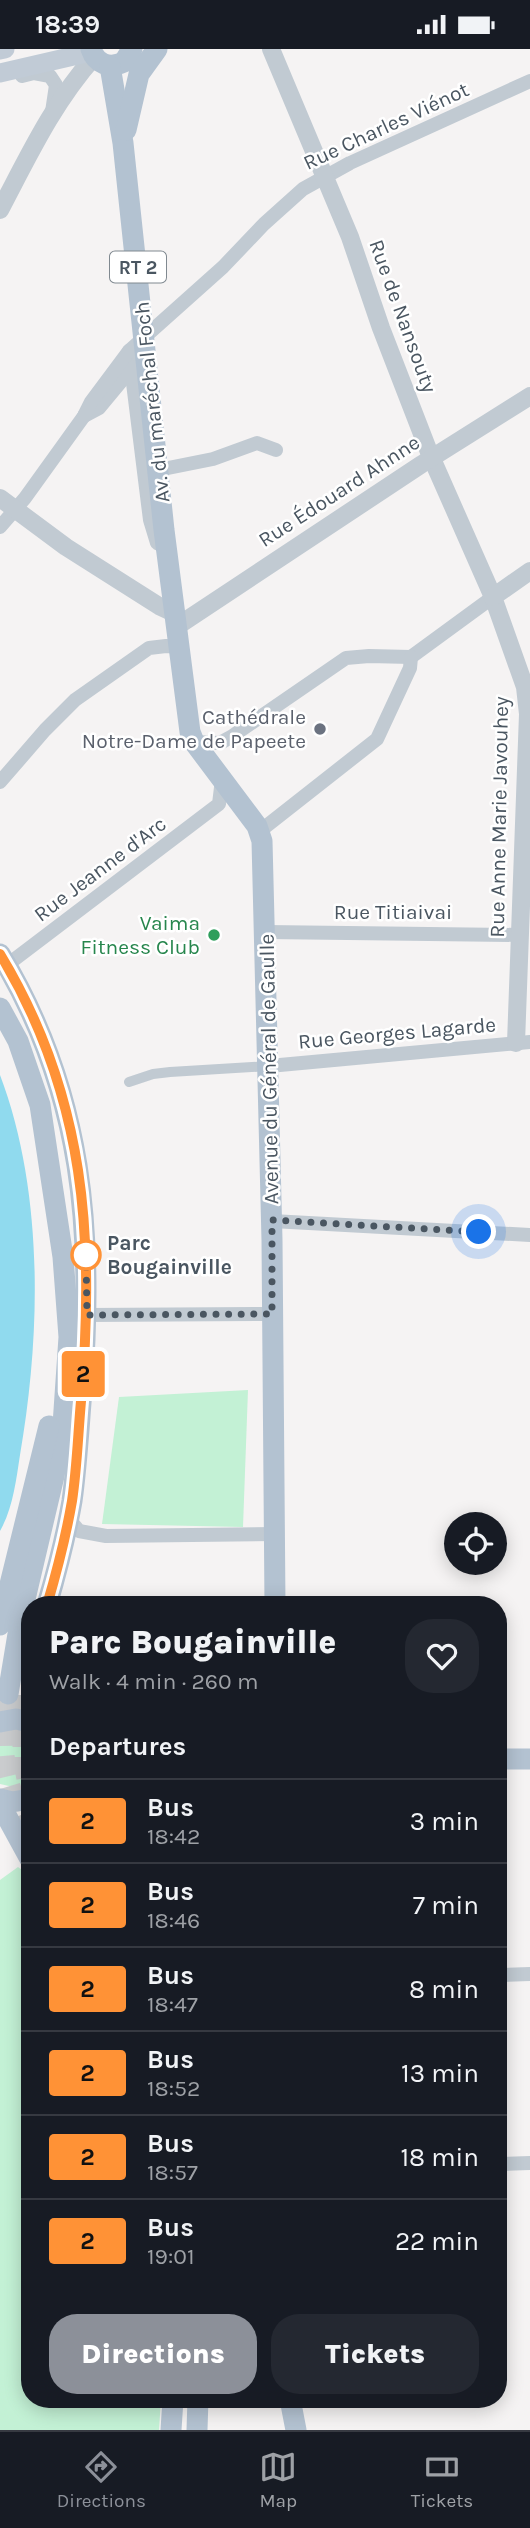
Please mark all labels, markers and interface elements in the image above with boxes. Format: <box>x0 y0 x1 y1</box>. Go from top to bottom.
text: 18:39 <box>35 9 100 40</box>
street label: Rue Charles Viénot <box>300 77 473 175</box>
street label: Rue de Nansouty <box>364 236 442 396</box>
road number: RT 2 <box>110 251 166 282</box>
street label: Av. du maréchal Foch <box>130 300 174 504</box>
street label: Rue Édouard Ahnne <box>254 430 424 552</box>
street label: Rue Anne Marie Javouhey <box>485 696 513 938</box>
place label: Cathédrale Notre-Dame de Papeete <box>82 705 306 753</box>
marker: Cathédrale Notre-Dame de Papeete <box>312 721 328 737</box>
street label: Rue Jeanne d'Arc <box>29 812 171 926</box>
street label: Rue Titiaivai <box>334 900 452 924</box>
place label: Vaima Fitness Club <box>80 911 200 959</box>
marker: Vaima Fitness Club <box>206 927 222 943</box>
street label: Avenue du Général de Gaulle <box>255 934 283 1204</box>
street label: Rue Georges Lagarde <box>297 1012 497 1054</box>
your location <box>461 1214 496 1249</box>
place label: Parc Bougainville <box>107 1231 232 1279</box>
marker: Parc Bougainville <box>71 1240 101 1270</box>
line badge: 2 <box>60 1351 106 1397</box>
text: 2 <box>76 1360 90 1388</box>
map controls <box>444 1512 507 1575</box>
button: locate <box>444 1512 507 1575</box>
button: heart <box>405 1619 479 1693</box>
text: Parc Bougainville <box>49 1623 336 1661</box>
text: Walk · 4 min · 260 m <box>49 1668 259 1695</box>
text: Departures <box>49 1731 186 1762</box>
text: Bus <box>147 1792 194 1823</box>
text: 3 min <box>410 1806 479 1837</box>
text: 2 <box>80 1807 95 1835</box>
text: 18:42 <box>147 1823 200 1850</box>
text: Bus <box>147 1876 194 1907</box>
text: 7 min <box>413 1890 479 1921</box>
text: 2 <box>80 1891 95 1919</box>
text: 18:46 <box>147 1907 200 1934</box>
text: Bus <box>147 1960 194 1991</box>
text: 8 min <box>409 1974 479 2005</box>
text: 2 <box>80 1975 95 2003</box>
text: 18:47 <box>147 1991 198 2018</box>
text: Bus <box>147 2044 194 2075</box>
text: 13 min <box>401 2058 479 2089</box>
text: 2 <box>80 2059 95 2087</box>
text: 18:52 <box>147 2075 200 2102</box>
text: Bus <box>147 2128 194 2159</box>
text: 18 min <box>400 2142 479 2173</box>
text: 2 <box>80 2143 95 2171</box>
text: 18:57 <box>147 2159 198 2186</box>
text: Bus <box>147 2212 194 2243</box>
text: 22 min <box>395 2226 479 2257</box>
text: 2 <box>80 2227 95 2255</box>
text: 19:01 <box>147 2243 195 2270</box>
button: Directions <box>49 2314 257 2394</box>
button: Tickets <box>271 2314 479 2394</box>
tab: Directions <box>57 2448 146 2512</box>
tab: Map <box>259 2448 297 2512</box>
tab: Tickets <box>411 2448 473 2512</box>

